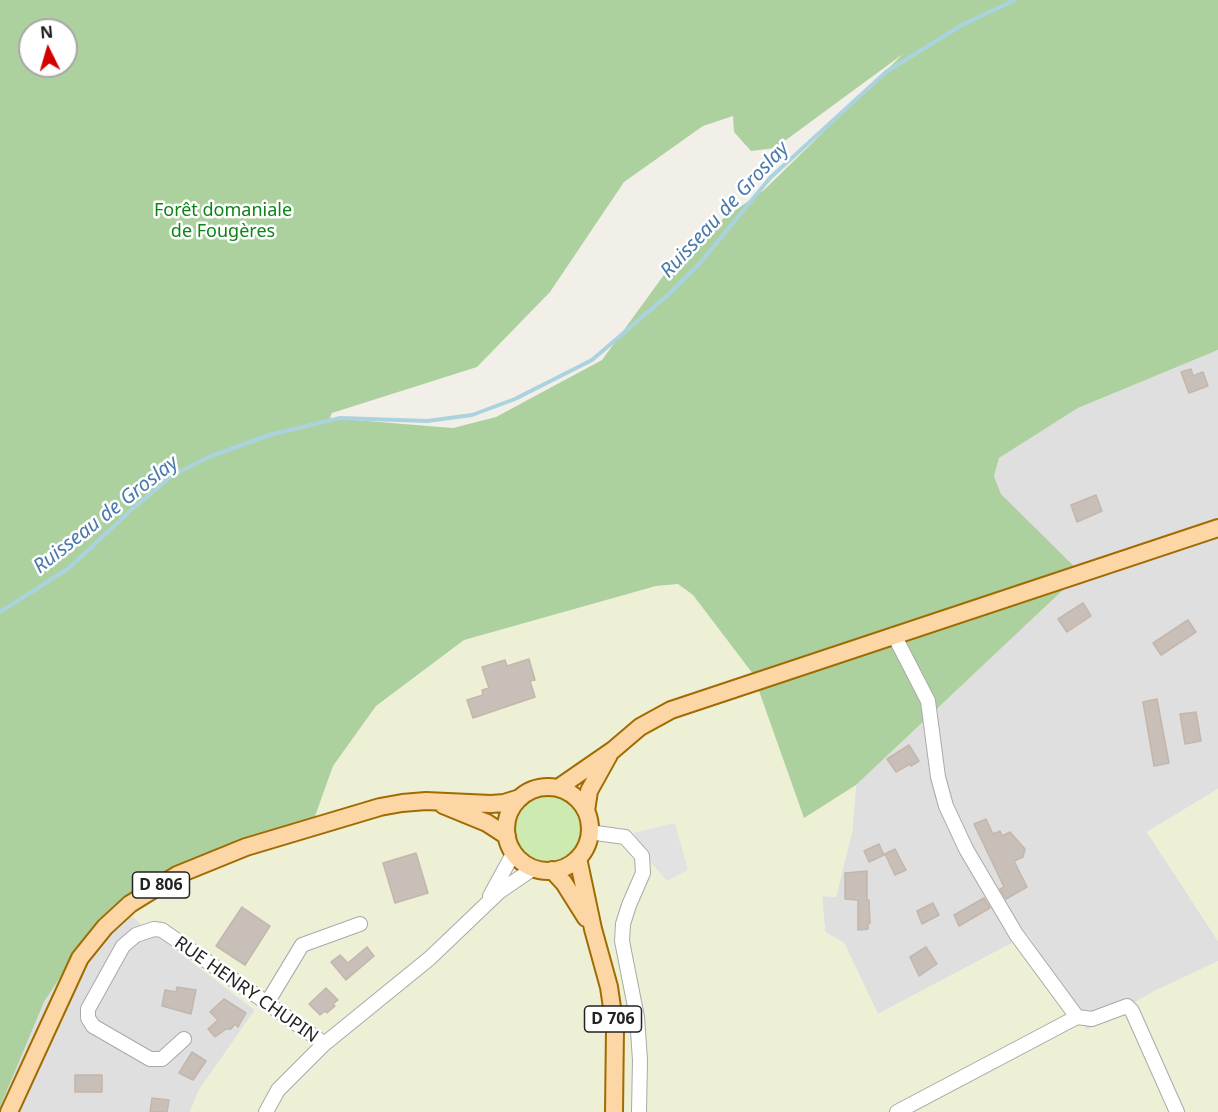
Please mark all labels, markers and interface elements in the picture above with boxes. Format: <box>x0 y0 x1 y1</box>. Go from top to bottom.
north arrow <box>18 18 78 78</box>
text: N <box>39 21 54 44</box>
water label: Ruisseau de Groslay <box>656 137 794 283</box>
park label: Forêt domaniale de Fougères <box>154 200 292 242</box>
water label: Ruisseau de Groslay <box>29 451 183 579</box>
road number: D 806 <box>132 872 190 898</box>
street label: RUE HENRY CHUPIN <box>170 932 322 1048</box>
road number: D 706 <box>584 1006 642 1032</box>

